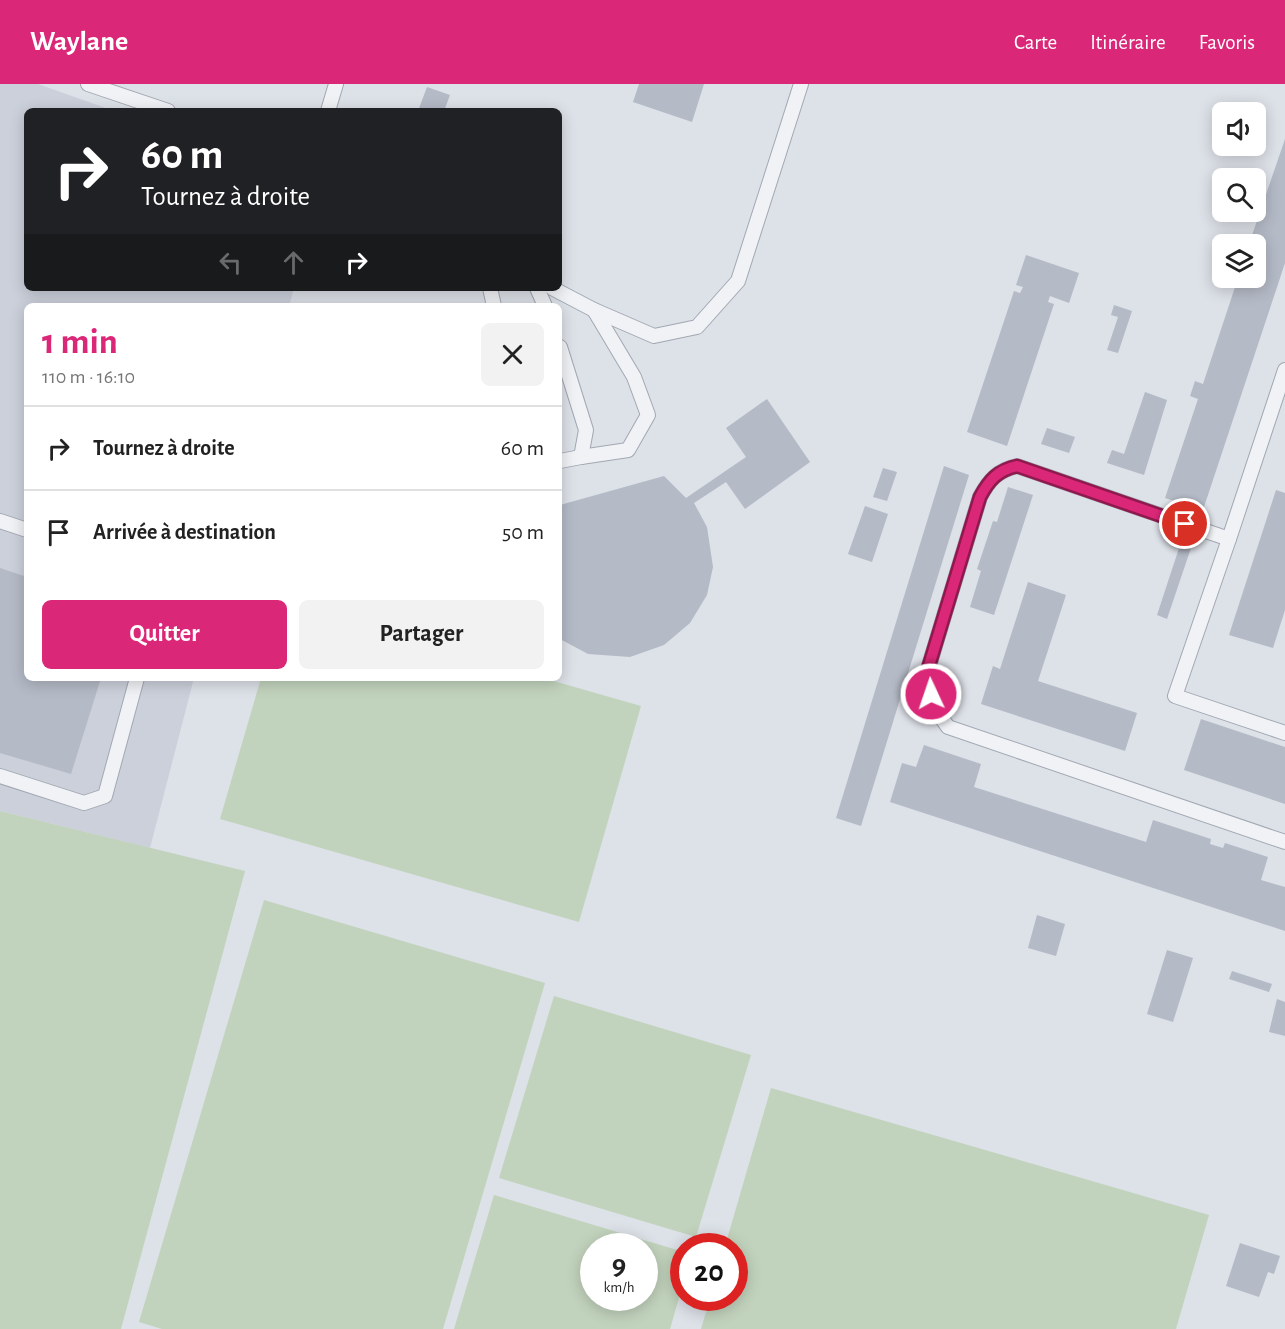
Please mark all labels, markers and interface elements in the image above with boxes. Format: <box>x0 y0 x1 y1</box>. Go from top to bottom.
text: Waylane <box>30 28 128 56</box>
text: Carte <box>1014 32 1057 53</box>
text: Itinéraire <box>1090 32 1166 53</box>
text: Favoris <box>1199 32 1255 53</box>
map controls <box>1212 102 1266 288</box>
button: sound <box>1212 102 1266 156</box>
icon: right <box>42 132 120 210</box>
text: 60 m <box>141 134 223 176</box>
button: search <box>1212 168 1266 222</box>
text: Tournez à droite <box>141 183 310 210</box>
button: layers <box>1212 234 1266 288</box>
icon: left <box>214 246 247 279</box>
icon: ahead <box>277 246 310 279</box>
icon: right <box>340 246 373 279</box>
button: close <box>481 323 544 386</box>
text: 1 min <box>42 324 118 360</box>
text: 110 m · 16:10 <box>42 367 135 387</box>
icon: right <box>42 432 75 465</box>
text: Tournez à droite <box>93 437 235 459</box>
text: 60 m <box>501 437 544 459</box>
pin <box>1159 498 1210 549</box>
icon: arrive <box>1168 507 1201 540</box>
icon: arrive <box>42 516 75 549</box>
text: Arrivée à destination <box>93 521 276 543</box>
text: 50 m <box>502 521 544 543</box>
button: Quitter <box>42 600 287 669</box>
button: Partager <box>299 600 544 669</box>
position arrow <box>899 662 963 726</box>
speed limit sign: 20 <box>670 1233 748 1311</box>
text: 9 <box>612 1250 626 1280</box>
text: km/h <box>604 1280 634 1295</box>

